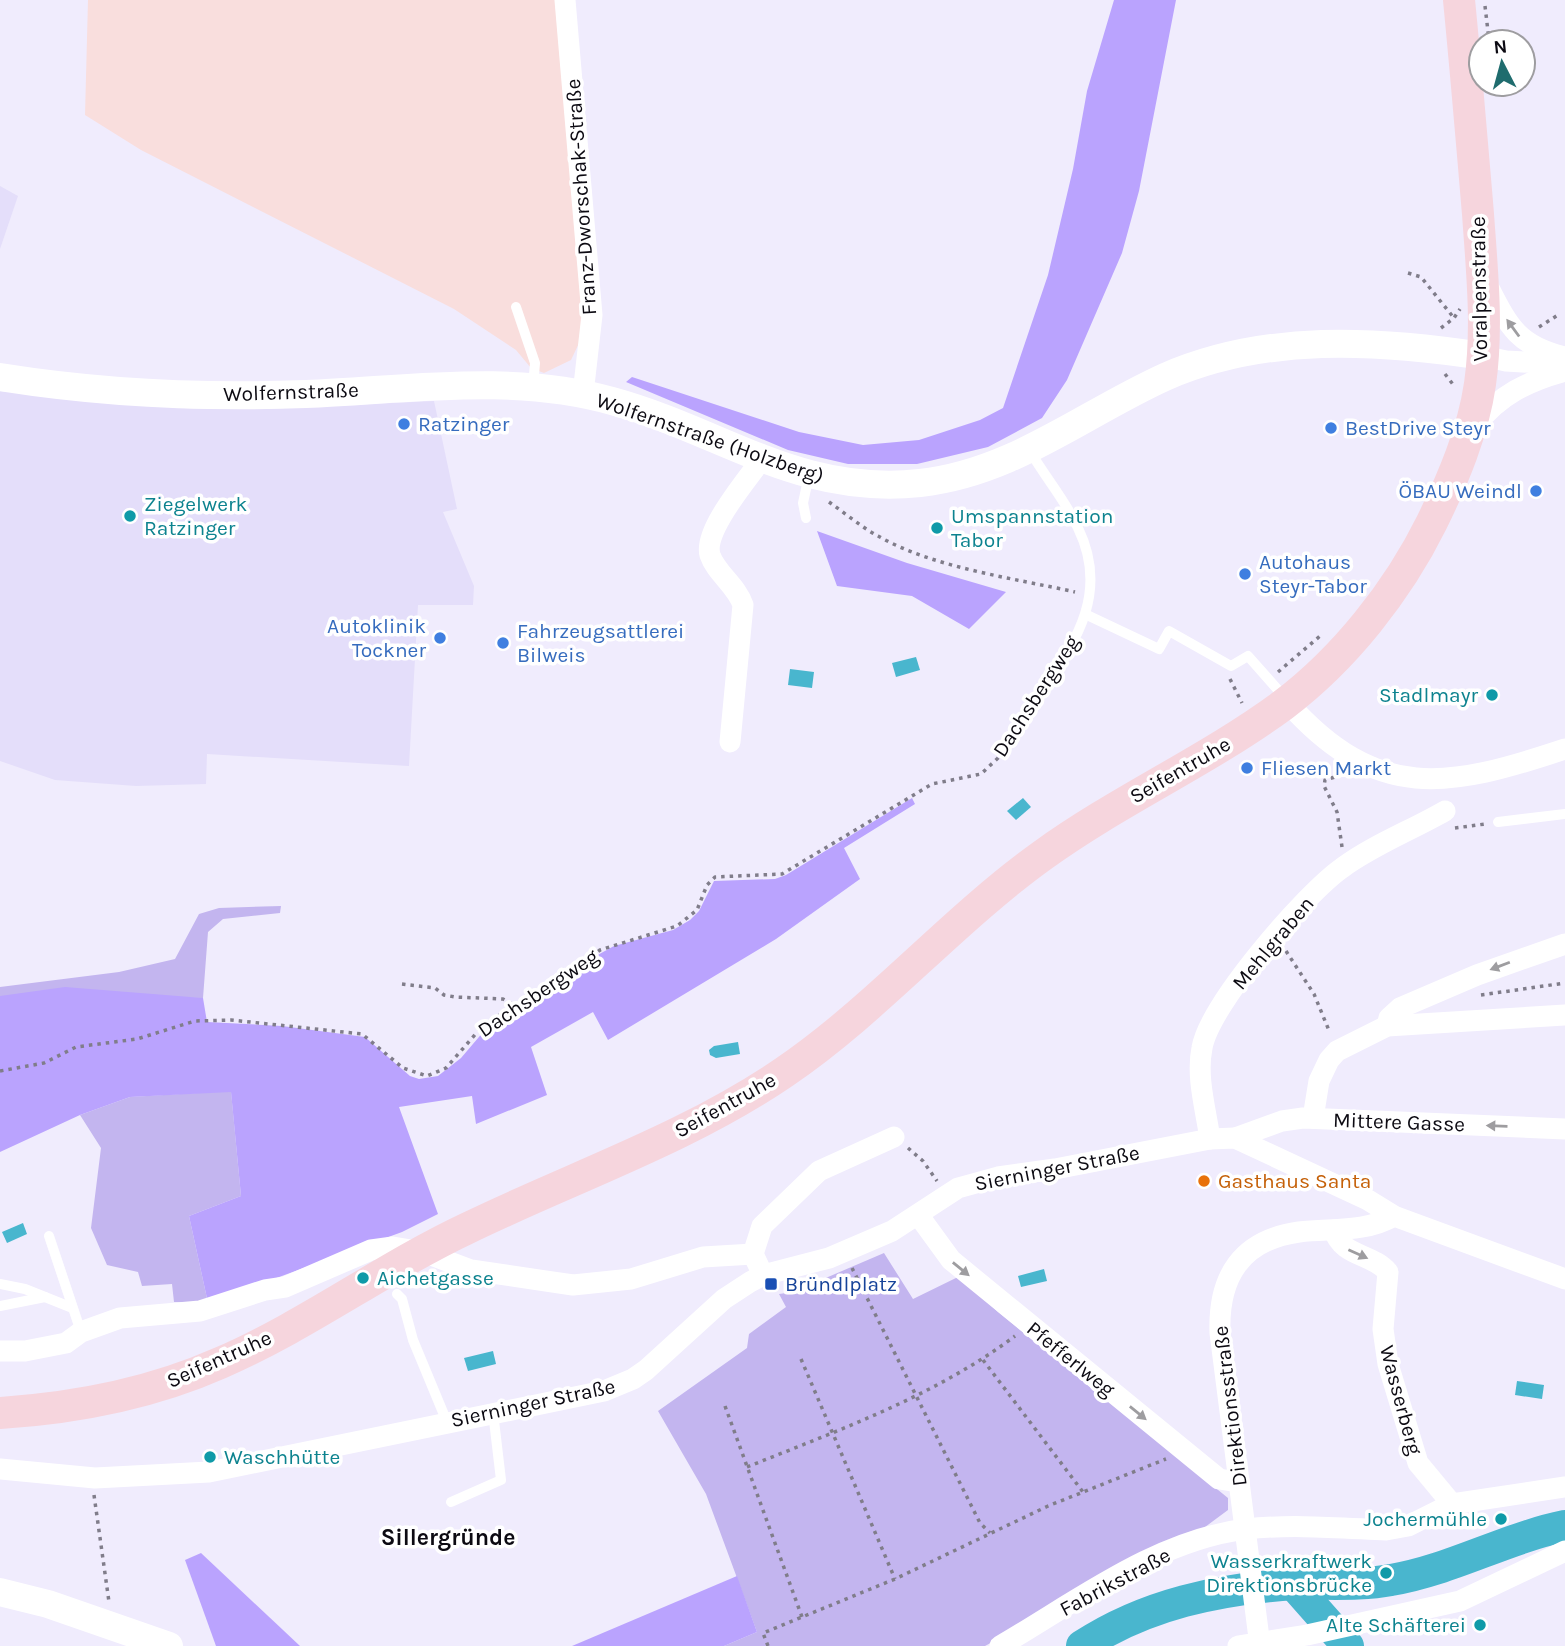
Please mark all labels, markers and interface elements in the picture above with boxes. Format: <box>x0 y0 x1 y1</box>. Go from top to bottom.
north arrow <box>1467 28 1537 98</box>
text: N <box>1492 35 1508 59</box>
street label: Franz-Dworschak-Straße <box>561 78 601 316</box>
street label: Voralpenstraße <box>1466 216 1492 362</box>
one-way arrow <box>1506 319 1520 337</box>
street label: Wolfernstraße <box>223 378 359 406</box>
street label: Wolfernstraße (Holzberg) <box>593 388 827 488</box>
place label: Ratzinger <box>418 412 510 436</box>
marker: Ratzinger <box>396 416 412 432</box>
place label: BestDrive Steyr <box>1345 416 1491 440</box>
marker: BestDrive Steyr <box>1323 420 1339 436</box>
place label: ÖBAU Weindl <box>1398 479 1522 503</box>
marker: ÖBAU Weindl <box>1528 483 1544 499</box>
place label: Ziegelwerk Ratzinger <box>144 492 248 540</box>
place label: Umspannstation Tabor <box>951 504 1113 552</box>
marker: Ziegelwerk Ratzinger <box>122 508 138 524</box>
marker: Umspannstation Tabor <box>929 520 945 536</box>
place label: Autohaus Steyr-Tabor <box>1259 550 1367 598</box>
marker: Autohaus Steyr-Tabor <box>1237 566 1253 582</box>
place label: Autoklinik Tockner <box>327 614 426 662</box>
place label: Fahrzeugsattlerei Bilweis <box>517 619 684 667</box>
marker: Autoklinik Tockner <box>432 630 448 646</box>
street label: Dachsbergweg <box>988 631 1084 761</box>
marker: Fahrzeugsattlerei Bilweis <box>495 635 511 651</box>
place label: Stadlmayr <box>1379 683 1478 707</box>
marker: Stadlmayr <box>1484 687 1500 703</box>
street label: Seifentruhe <box>1125 732 1235 808</box>
place label: Fliesen Markt <box>1261 756 1391 780</box>
marker: Fliesen Markt <box>1239 760 1255 776</box>
street label: Mehlgraben <box>1227 892 1319 994</box>
street label: Dachsbergweg <box>473 944 603 1042</box>
one-way arrow <box>1490 960 1511 971</box>
street label: Seifentruhe <box>670 1067 780 1143</box>
street label: Mittere Gasse <box>1333 1108 1465 1136</box>
one-way arrow <box>1486 1120 1508 1131</box>
street label: Sierninger Straße <box>972 1140 1142 1196</box>
place label: Gasthaus Santa <box>1218 1169 1371 1193</box>
marker: Gasthaus Santa <box>1196 1173 1212 1189</box>
one-way arrow <box>1348 1248 1368 1260</box>
one-way arrow <box>953 1261 970 1276</box>
place label: Aichetgasse <box>377 1266 494 1290</box>
marker: Aichetgasse <box>355 1270 371 1286</box>
place label: Bründlplatz <box>785 1272 897 1296</box>
marker: Bründlplatz <box>763 1276 779 1292</box>
street label: Pfefferlweg <box>1022 1316 1120 1402</box>
street label: Direktionsstraße <box>1208 1324 1252 1488</box>
street label: Seifentruhe <box>163 1325 275 1393</box>
street label: Wasserberg <box>1375 1343 1427 1458</box>
street label: Sierninger Straße <box>449 1374 617 1432</box>
one-way arrow <box>1129 1405 1146 1420</box>
place label: Waschhütte <box>224 1445 340 1469</box>
marker: Waschhütte <box>202 1449 218 1465</box>
place label: Jochermühle <box>1363 1507 1487 1531</box>
marker: Jochermühle <box>1493 1511 1509 1527</box>
district label: Sillergründe <box>381 1524 515 1551</box>
street label: Fabrikstraße <box>1056 1543 1174 1621</box>
place label: Wasserkraftwerk Direktionsbrücke <box>1206 1549 1372 1597</box>
marker: Wasserkraftwerk Direktionsbrücke <box>1378 1565 1394 1581</box>
place label: Alte Schäfterei <box>1326 1613 1466 1637</box>
marker: Alte Schäfterei <box>1472 1617 1488 1633</box>

